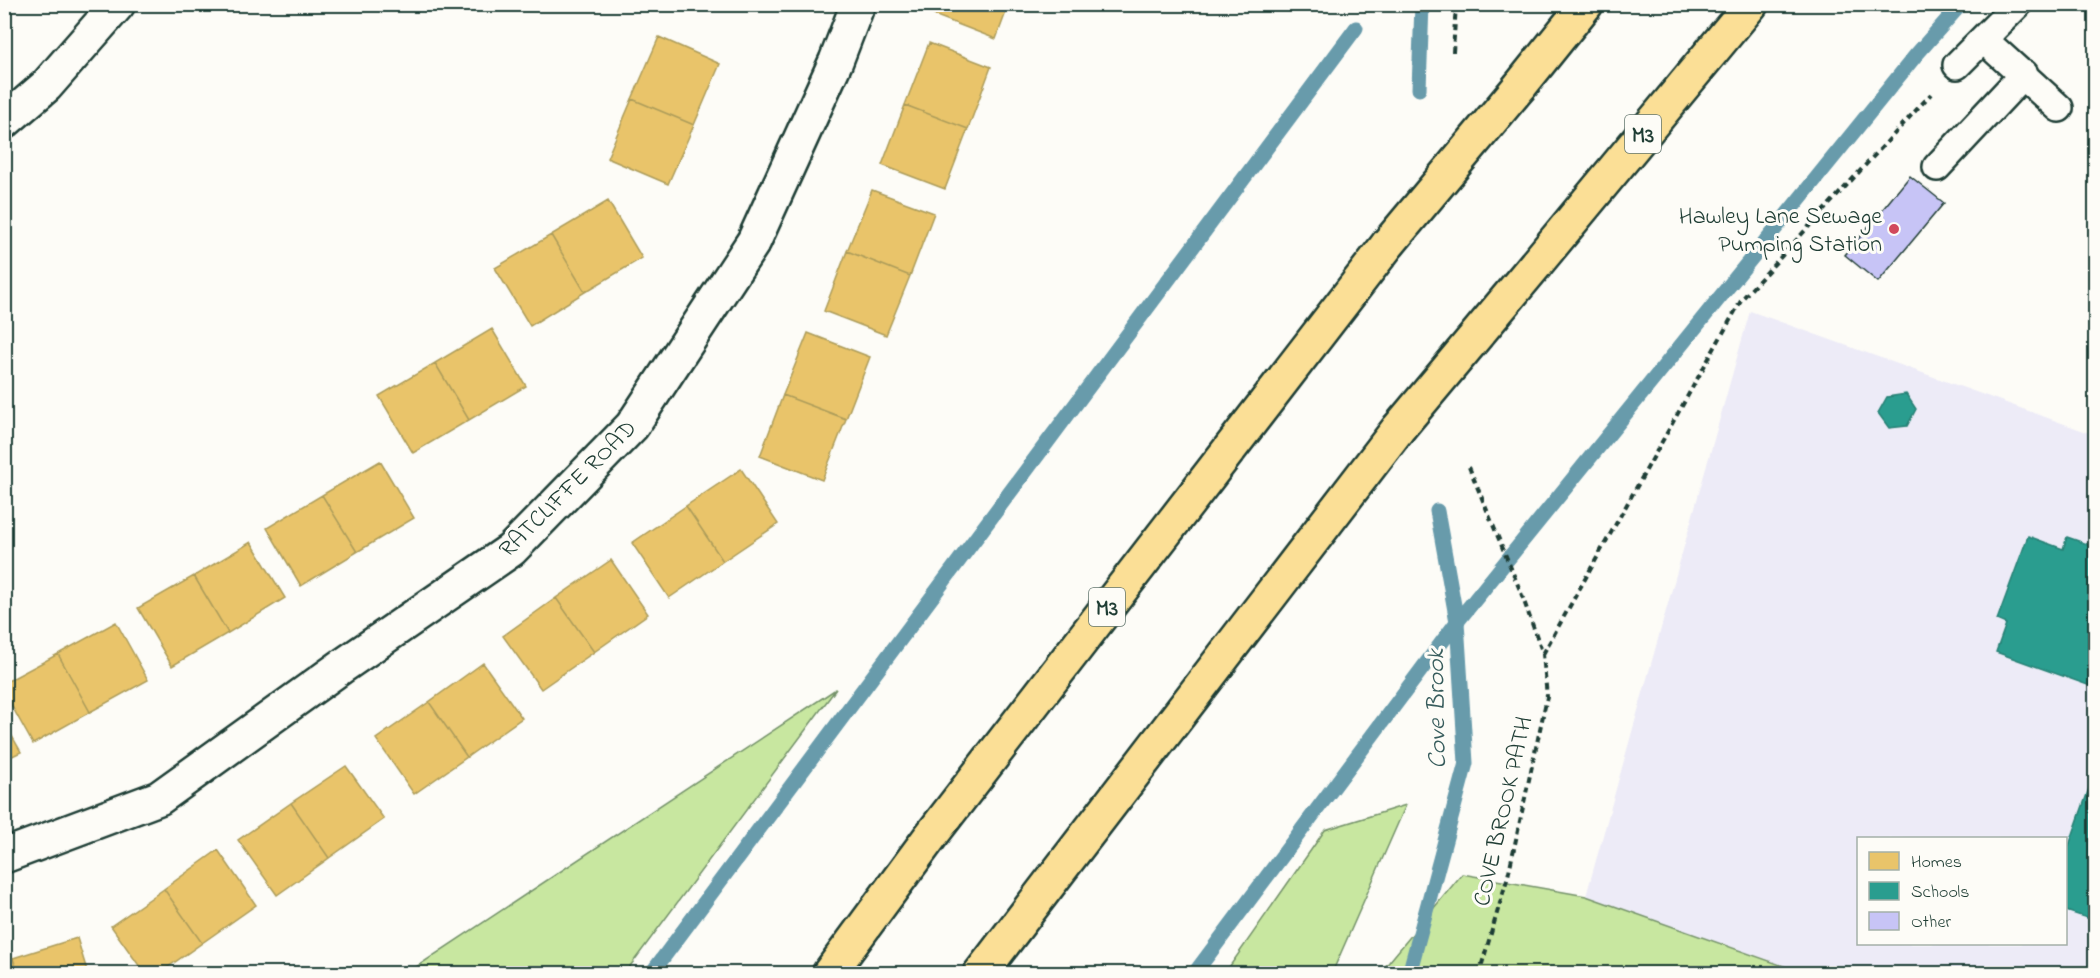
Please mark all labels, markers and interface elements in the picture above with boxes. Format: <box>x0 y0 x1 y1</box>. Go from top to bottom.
road number: M3 <box>1625 115 1661 153</box>
place label: Hawley Lane Sewage Pumping Station <box>1679 200 1882 263</box>
marker: Hawley Lane Sewage Pumping Station <box>1887 222 1901 236</box>
street label: RATCLIFFE ROAD <box>492 413 646 567</box>
road number: M3 <box>1089 588 1125 626</box>
water label: Cove Brook <box>1418 647 1458 769</box>
street label: COVE BROOK PATH <box>1466 713 1543 910</box>
legend <box>1857 837 2067 945</box>
text: Homes <box>1911 850 1962 876</box>
text: Schools <box>1911 880 1969 906</box>
text: Other <box>1911 910 1951 936</box>

